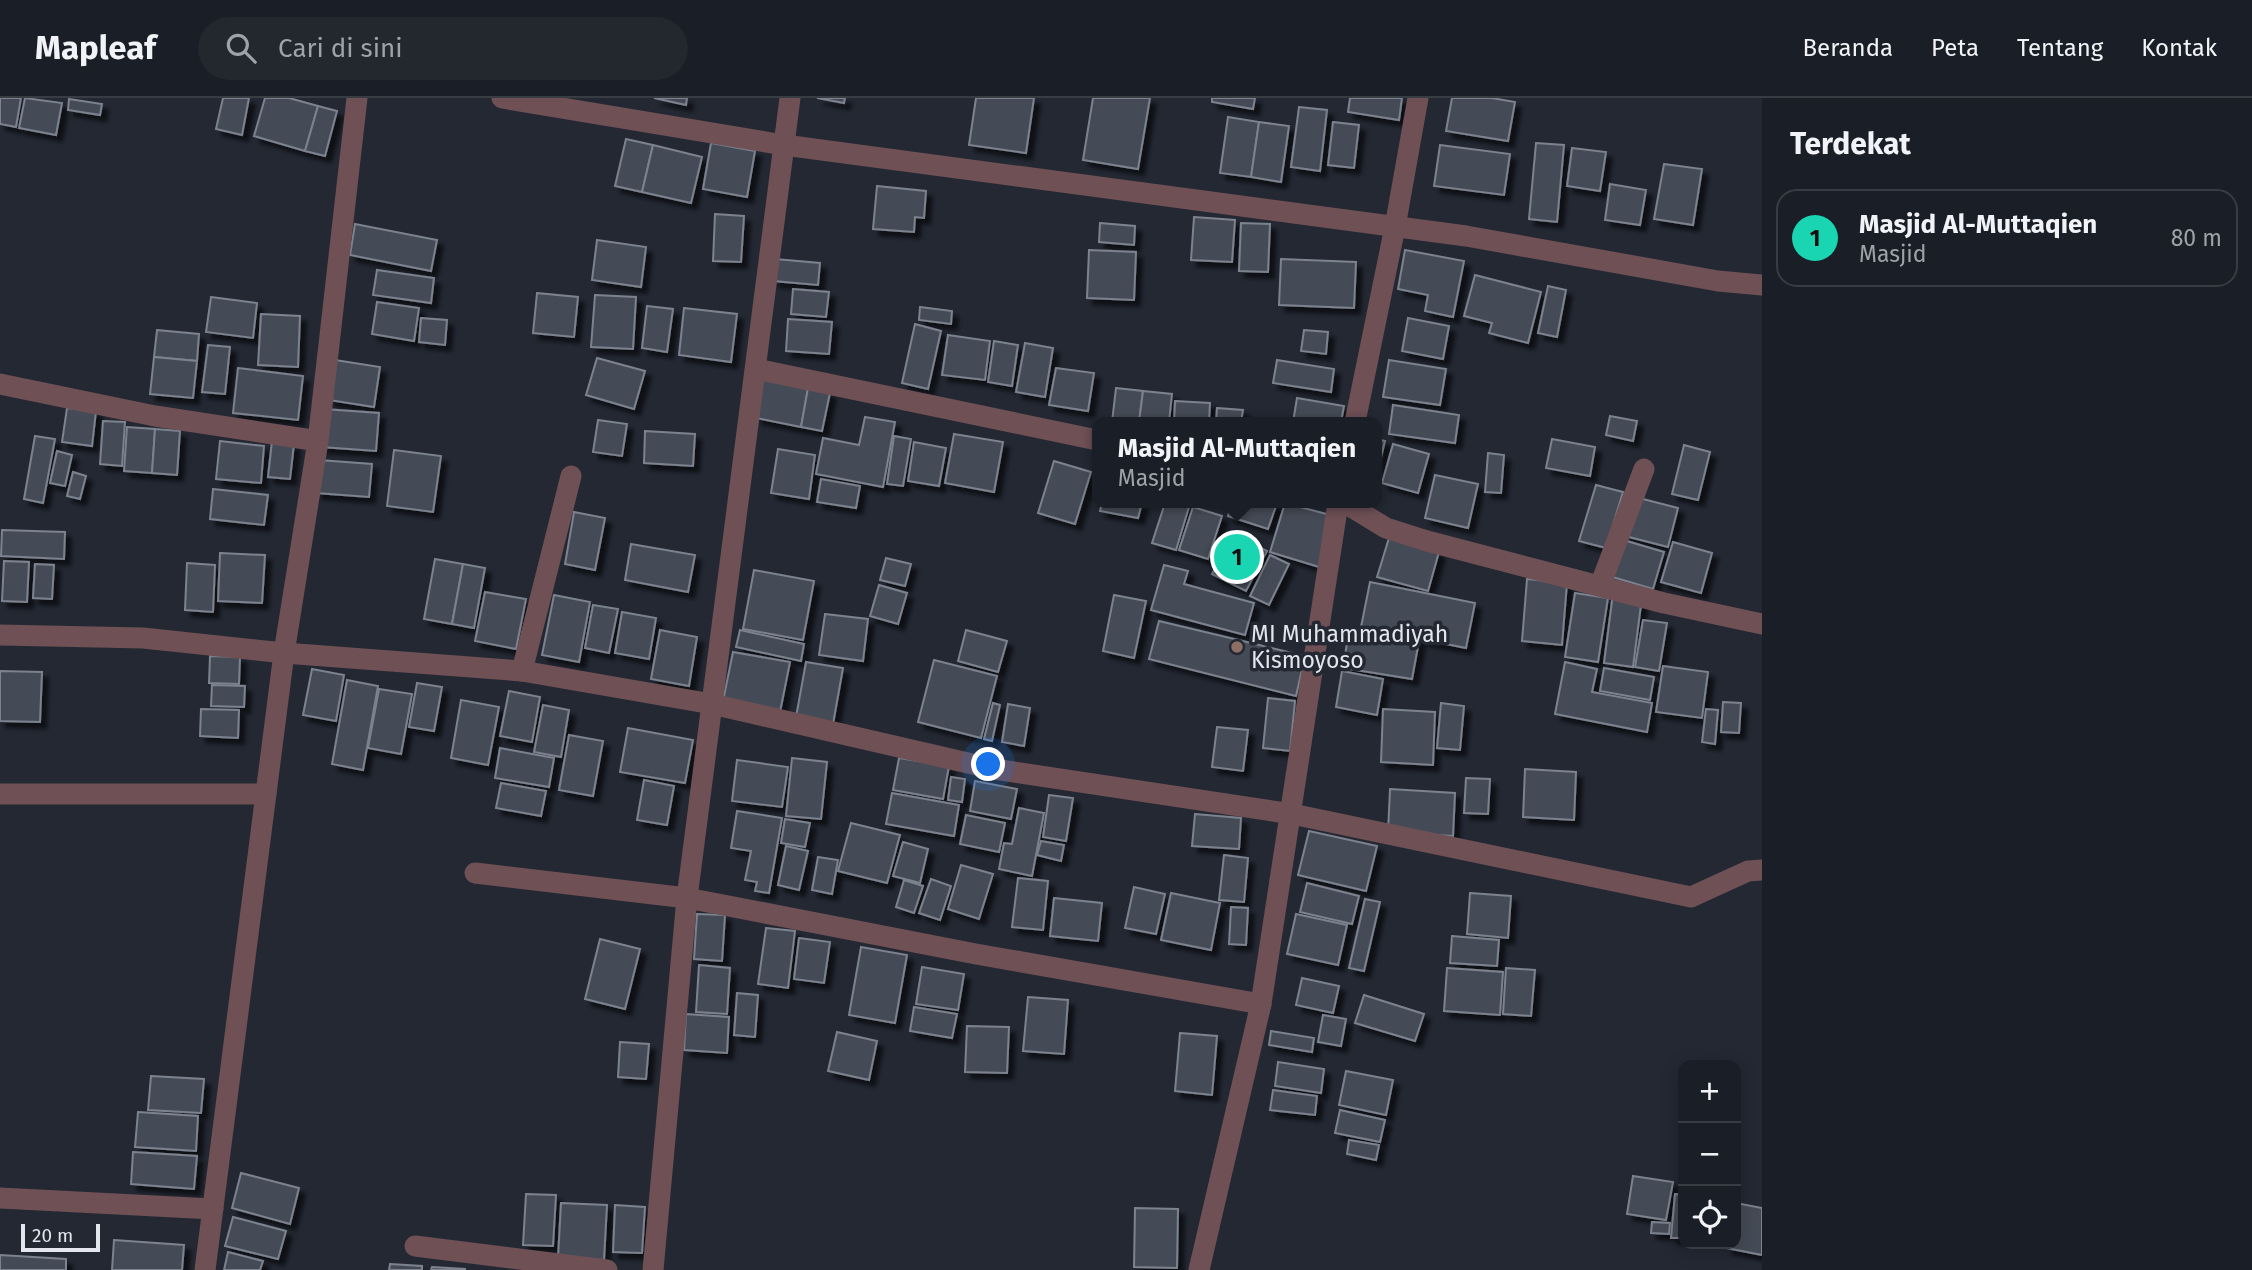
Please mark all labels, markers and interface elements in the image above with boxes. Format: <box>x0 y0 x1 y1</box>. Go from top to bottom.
search box <box>198 17 688 80</box>
text: Mapleaf <box>35 28 156 68</box>
icon: search <box>222 29 260 67</box>
text: Cari di sini <box>278 33 403 64</box>
text: Beranda <box>1802 34 1893 62</box>
text: Peta <box>1931 34 1979 62</box>
text: Tentang <box>2017 34 2103 62</box>
text: Kontak <box>2141 34 2217 62</box>
text: Terdekat <box>1790 126 1911 162</box>
text: Masjid Al-Muttaqien <box>1859 209 2097 240</box>
text: 1 <box>1810 224 1820 252</box>
text: 80 m <box>2171 224 2222 252</box>
text: Masjid <box>1859 240 1927 268</box>
popup <box>1092 417 1382 508</box>
text: Masjid Al-Muttaqien <box>1118 433 1356 464</box>
text: Masjid <box>1118 464 1185 492</box>
pin: 1 <box>1214 531 1260 583</box>
place label: MI Muhammadiyah Kismoyoso <box>1251 620 1448 674</box>
marker: MI Muhammadiyah Kismoyoso <box>1229 639 1245 655</box>
your location <box>971 747 1005 781</box>
map controls <box>1678 1060 1741 1249</box>
button: + <box>1678 1060 1741 1123</box>
button: − <box>1678 1123 1741 1186</box>
button: locate <box>1678 1186 1741 1249</box>
scale bar <box>21 1221 100 1253</box>
text: 20 m <box>32 1224 73 1247</box>

